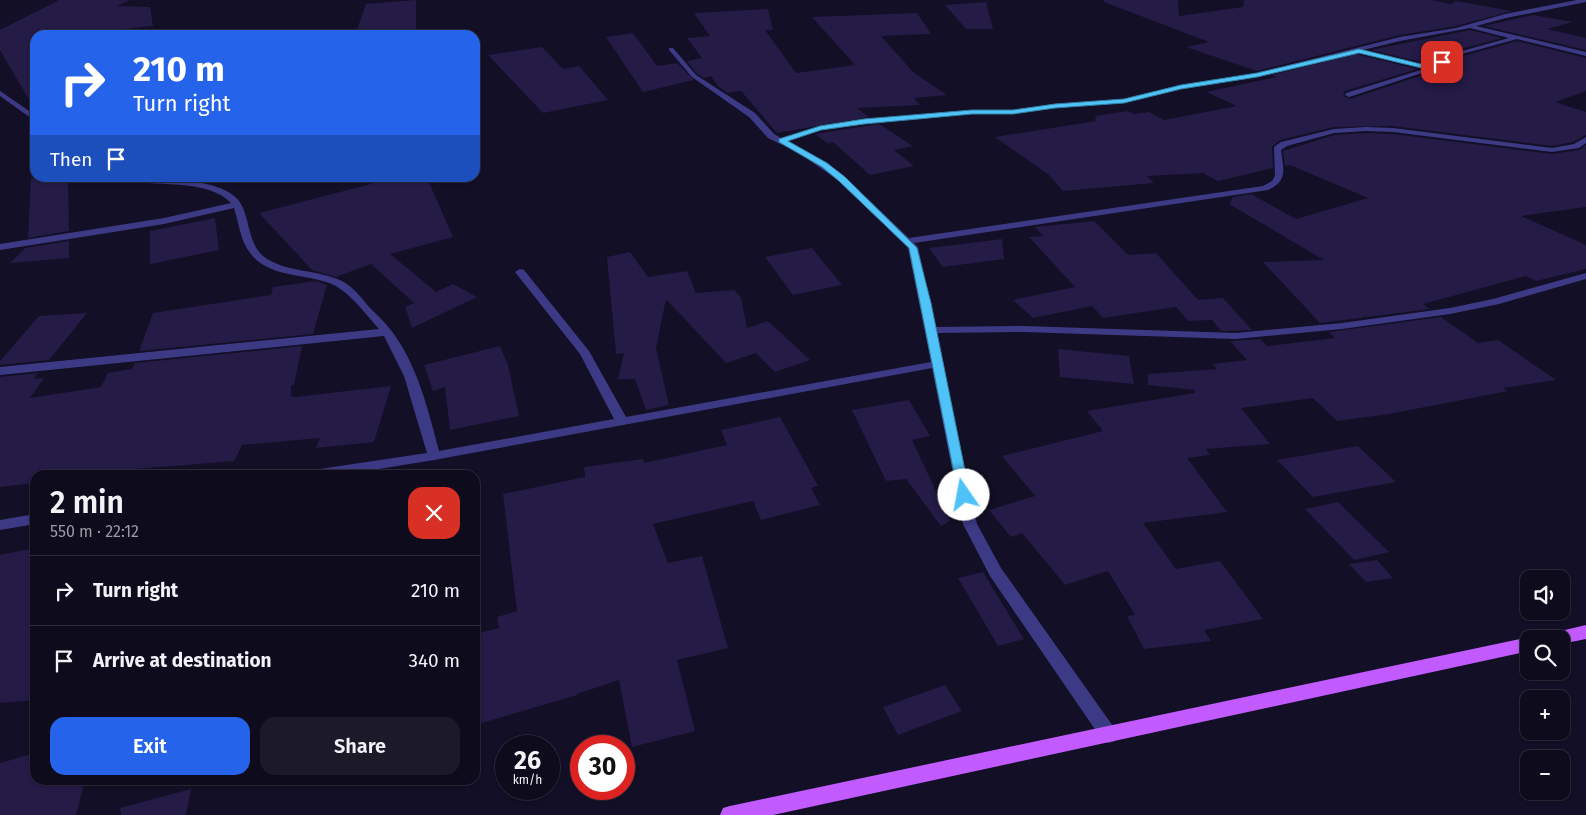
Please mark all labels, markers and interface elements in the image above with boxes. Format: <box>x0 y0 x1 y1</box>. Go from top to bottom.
pin <box>1421 41 1463 83</box>
text: 210 m <box>133 48 225 90</box>
icon: arrive <box>1428 48 1456 76</box>
icon: right <box>50 50 115 115</box>
text: Turn right <box>133 90 230 117</box>
icon: arrive <box>102 145 130 173</box>
text: Then <box>50 148 92 171</box>
position arrow <box>937 468 989 520</box>
text: 2 min <box>50 485 124 521</box>
button: close <box>408 487 460 539</box>
text: 550 m · 22:12 <box>50 522 139 541</box>
map controls <box>1520 570 1570 800</box>
button: sound <box>1520 570 1570 620</box>
icon: right <box>50 577 78 605</box>
text: Turn right <box>93 579 178 602</box>
text: 210 m <box>411 579 460 602</box>
button: search <box>1520 630 1570 680</box>
icon: arrive <box>50 647 78 675</box>
text: Arrive at destination <box>93 649 272 672</box>
text: 340 m <box>409 649 460 672</box>
button: + <box>1520 690 1570 740</box>
button: Exit <box>50 717 250 775</box>
button: Share <box>260 717 460 775</box>
speed limit sign: 30 <box>570 735 635 800</box>
text: 26 <box>514 746 541 776</box>
button: − <box>1520 750 1570 800</box>
text: km/h <box>513 773 542 787</box>

